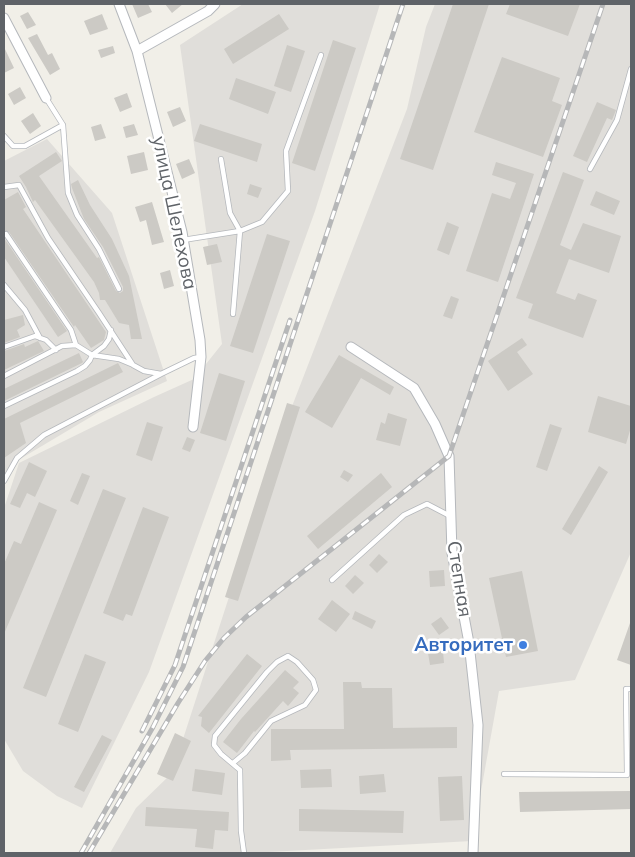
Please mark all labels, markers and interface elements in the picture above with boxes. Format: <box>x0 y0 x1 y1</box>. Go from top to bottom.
street label: улица Шелехова <box>147 134 201 292</box>
street label: Степная <box>442 539 476 619</box>
place label: Авторитет <box>414 634 513 656</box>
marker: Авторитет <box>517 639 529 651</box>

